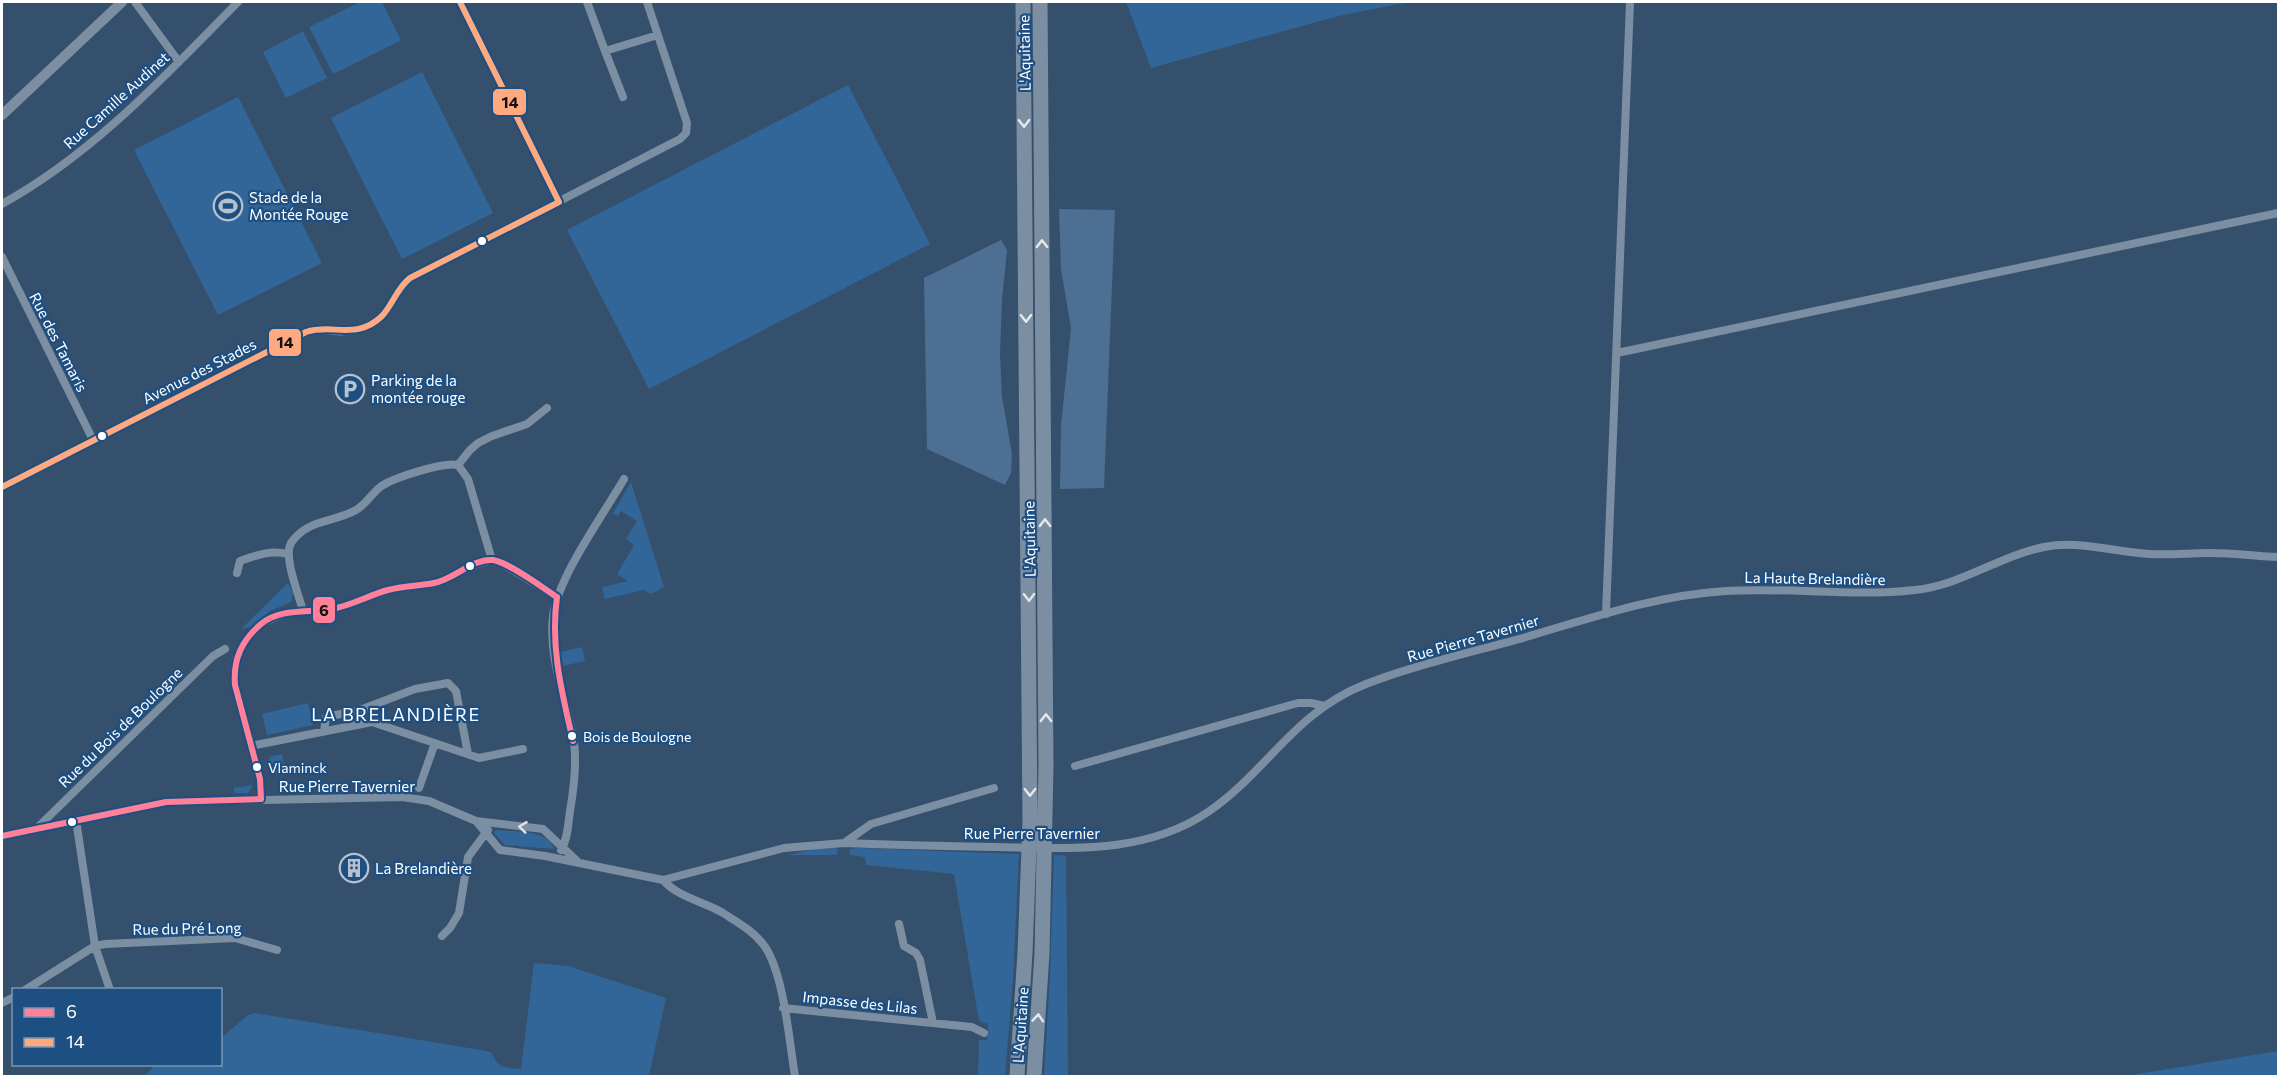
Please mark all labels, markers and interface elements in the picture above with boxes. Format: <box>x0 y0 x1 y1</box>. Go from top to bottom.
street label: L'Aquitaine <box>1014 15 1034 91</box>
street label: Rue Camille Audinet <box>59 48 173 152</box>
line badge: 14 <box>492 88 527 116</box>
text: 14 <box>501 92 519 111</box>
one-way arrow <box>1018 118 1031 127</box>
place label: Stade de la Montée Rouge <box>249 188 348 223</box>
sports icon: Stade de la Montée Rouge <box>212 190 244 222</box>
unlabelled marker <box>476 235 488 247</box>
one-way arrow <box>1036 240 1049 249</box>
street label: Rue des Tamaris <box>26 289 92 395</box>
one-way arrow <box>1020 313 1032 322</box>
line badge: 14 <box>268 328 302 357</box>
text: 14 <box>276 332 294 351</box>
street label: Avenue des Stades <box>139 334 259 407</box>
place label: Parking de la montée rouge <box>371 371 465 406</box>
parking icon: Parking de la montée rouge <box>334 373 366 405</box>
unlabelled marker <box>96 430 108 442</box>
street label: L'Aquitaine <box>1019 501 1039 577</box>
one-way arrow <box>1039 519 1051 528</box>
unlabelled marker <box>464 560 476 572</box>
street label: La Haute Brelandière <box>1744 568 1886 588</box>
one-way arrow <box>1023 592 1035 601</box>
line badge: 6 <box>312 596 336 624</box>
text: 6 <box>319 600 329 619</box>
street label: Rue Pierre Tavernier <box>1405 611 1541 665</box>
street label: Rue du Bois de Boulogne <box>54 663 186 791</box>
district label: LA BRELANDIÈRE <box>311 703 481 725</box>
one-way arrow <box>1040 714 1052 723</box>
place label: Bois de Boulogne <box>583 728 691 745</box>
marker: Bois de Boulogne <box>566 730 578 742</box>
place label: Vlaminck <box>268 759 327 776</box>
marker: Vlaminck <box>251 761 263 773</box>
street label: Rue Pierre Tavernier <box>279 777 415 795</box>
one-way arrow <box>1024 787 1036 796</box>
unlabelled marker <box>66 816 78 828</box>
one-way arrow <box>518 821 528 834</box>
street label: Rue Pierre Tavernier <box>964 824 1100 842</box>
building icon: La Brelandière <box>338 852 370 884</box>
place label: La Brelandière <box>375 859 472 877</box>
street label: Rue du Pré Long <box>132 918 242 938</box>
street label: L'Aquitaine <box>1008 986 1032 1064</box>
street label: Impasse des Lilas <box>802 987 919 1017</box>
legend <box>12 988 222 1066</box>
text: 6 <box>66 1000 77 1022</box>
one-way arrow <box>1031 1014 1044 1023</box>
text: 14 <box>66 1030 85 1052</box>

